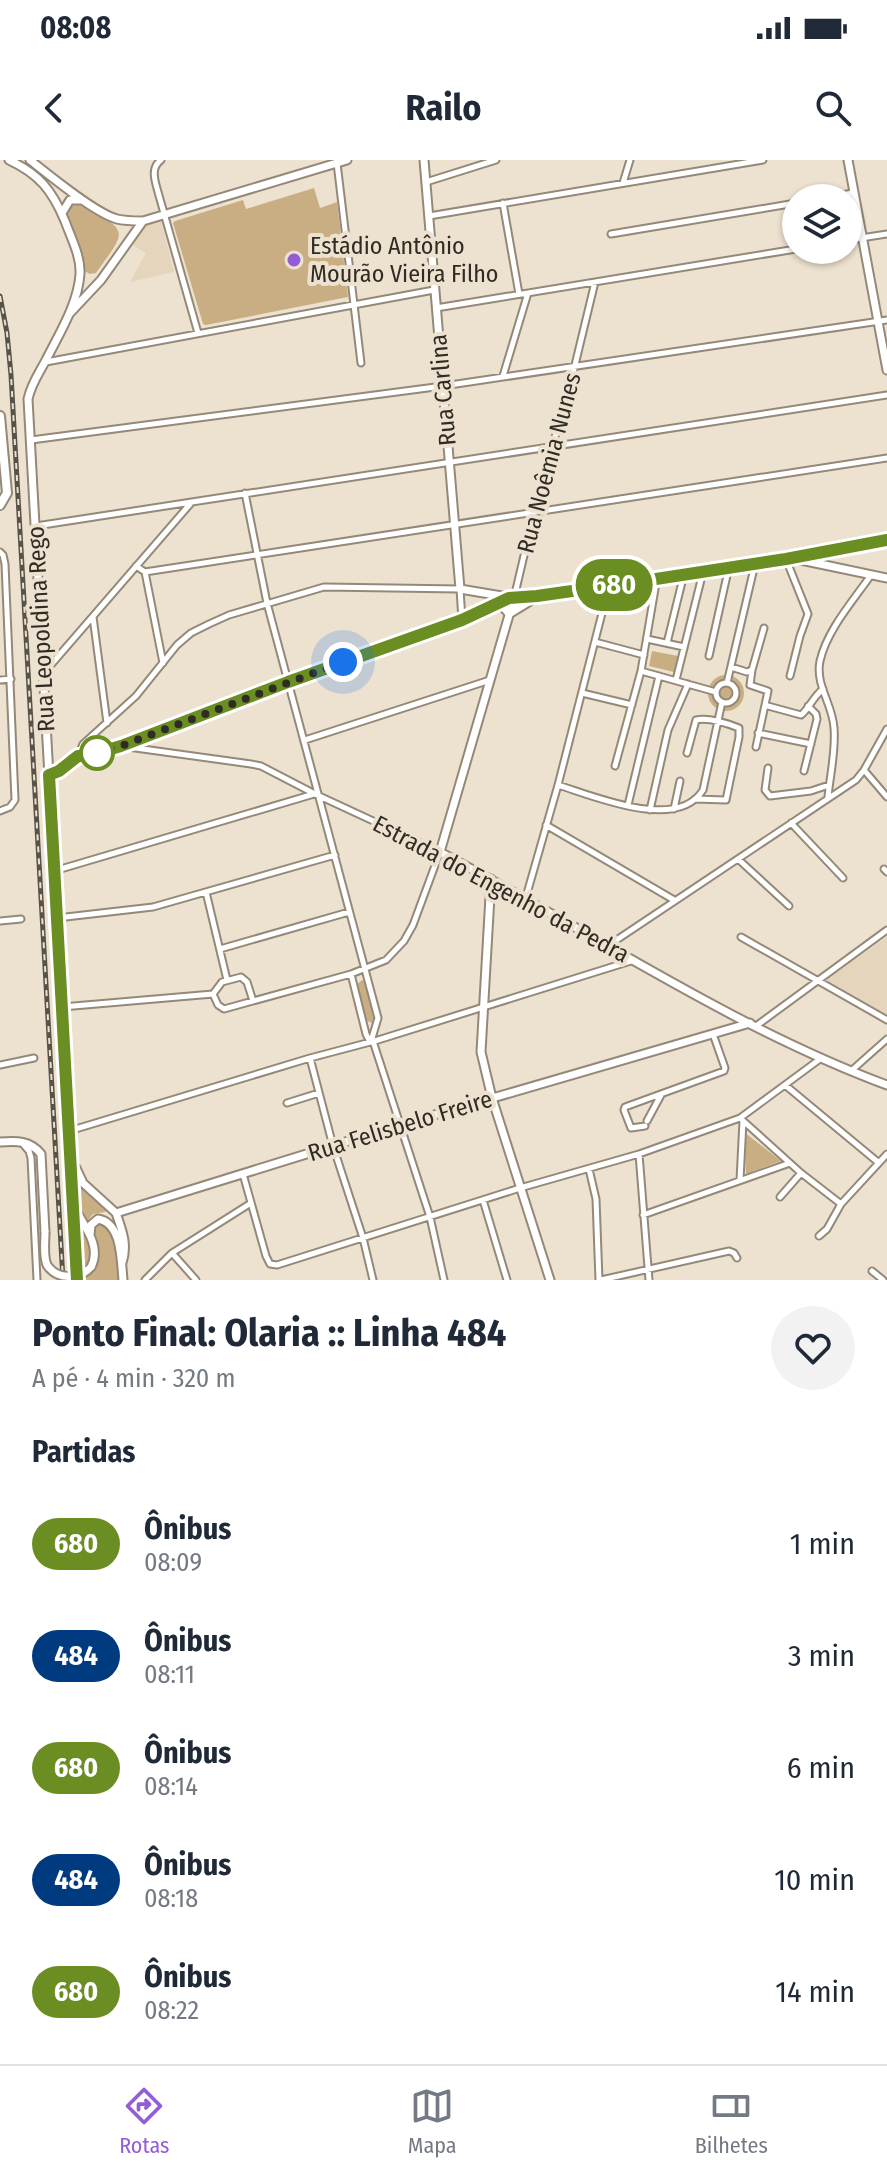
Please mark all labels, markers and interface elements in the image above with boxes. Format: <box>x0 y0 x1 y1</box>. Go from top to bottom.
text: 08:08 <box>40 10 111 46</box>
icon: back <box>32 86 76 130</box>
text: Railo <box>406 86 481 130</box>
icon: search <box>811 86 855 130</box>
map controls <box>782 184 862 264</box>
button: layers <box>782 184 862 264</box>
place label: Estádio Antônio Mourão Vieira Filho <box>310 232 499 288</box>
marker: Estádio Antônio Mourão Vieira Filho <box>285 251 303 269</box>
street label: Rua Carlina <box>424 333 462 447</box>
street label: Rua Noêmia Nunes <box>511 370 587 556</box>
street label: Rua Leopoldina Rego <box>22 525 60 733</box>
line badge: 680 <box>568 559 660 611</box>
text: 680 <box>592 568 636 601</box>
your location <box>323 642 363 682</box>
unlabelled marker <box>80 736 114 770</box>
street label: Estrada do Engenho da Pedra <box>368 809 634 969</box>
street label: Rua Felisbelo Freire <box>305 1085 495 1167</box>
button: heart <box>771 1306 855 1390</box>
text: Ponto Final: Olaria :: Linha 484 <box>32 1310 506 1356</box>
text: A pé · 4 min · 320 m <box>32 1363 236 1394</box>
text: Partidas <box>32 1434 135 1470</box>
text: Ônibus <box>144 1511 231 1547</box>
text: 1 min <box>790 1526 855 1562</box>
text: 680 <box>54 1527 98 1560</box>
text: 08:09 <box>144 1547 202 1578</box>
text: Ônibus <box>144 1623 231 1659</box>
text: 3 min <box>788 1638 855 1674</box>
text: 484 <box>54 1639 98 1672</box>
text: 08:11 <box>144 1659 195 1690</box>
text: Ônibus <box>144 1735 231 1771</box>
text: 6 min <box>787 1750 855 1786</box>
text: 680 <box>54 1751 98 1784</box>
text: 08:14 <box>144 1771 198 1802</box>
text: Ônibus <box>144 1847 231 1883</box>
text: 10 min <box>774 1862 855 1898</box>
text: 484 <box>54 1863 98 1896</box>
text: 08:18 <box>144 1883 198 1914</box>
text: Ônibus <box>144 1959 231 1995</box>
text: 14 min <box>775 1974 855 2010</box>
text: 680 <box>54 1975 98 2008</box>
text: 08:22 <box>144 1995 199 2026</box>
tab: Rotas <box>119 2084 169 2159</box>
tab: Mapa <box>408 2084 457 2159</box>
tab: Bilhetes <box>695 2084 768 2159</box>

